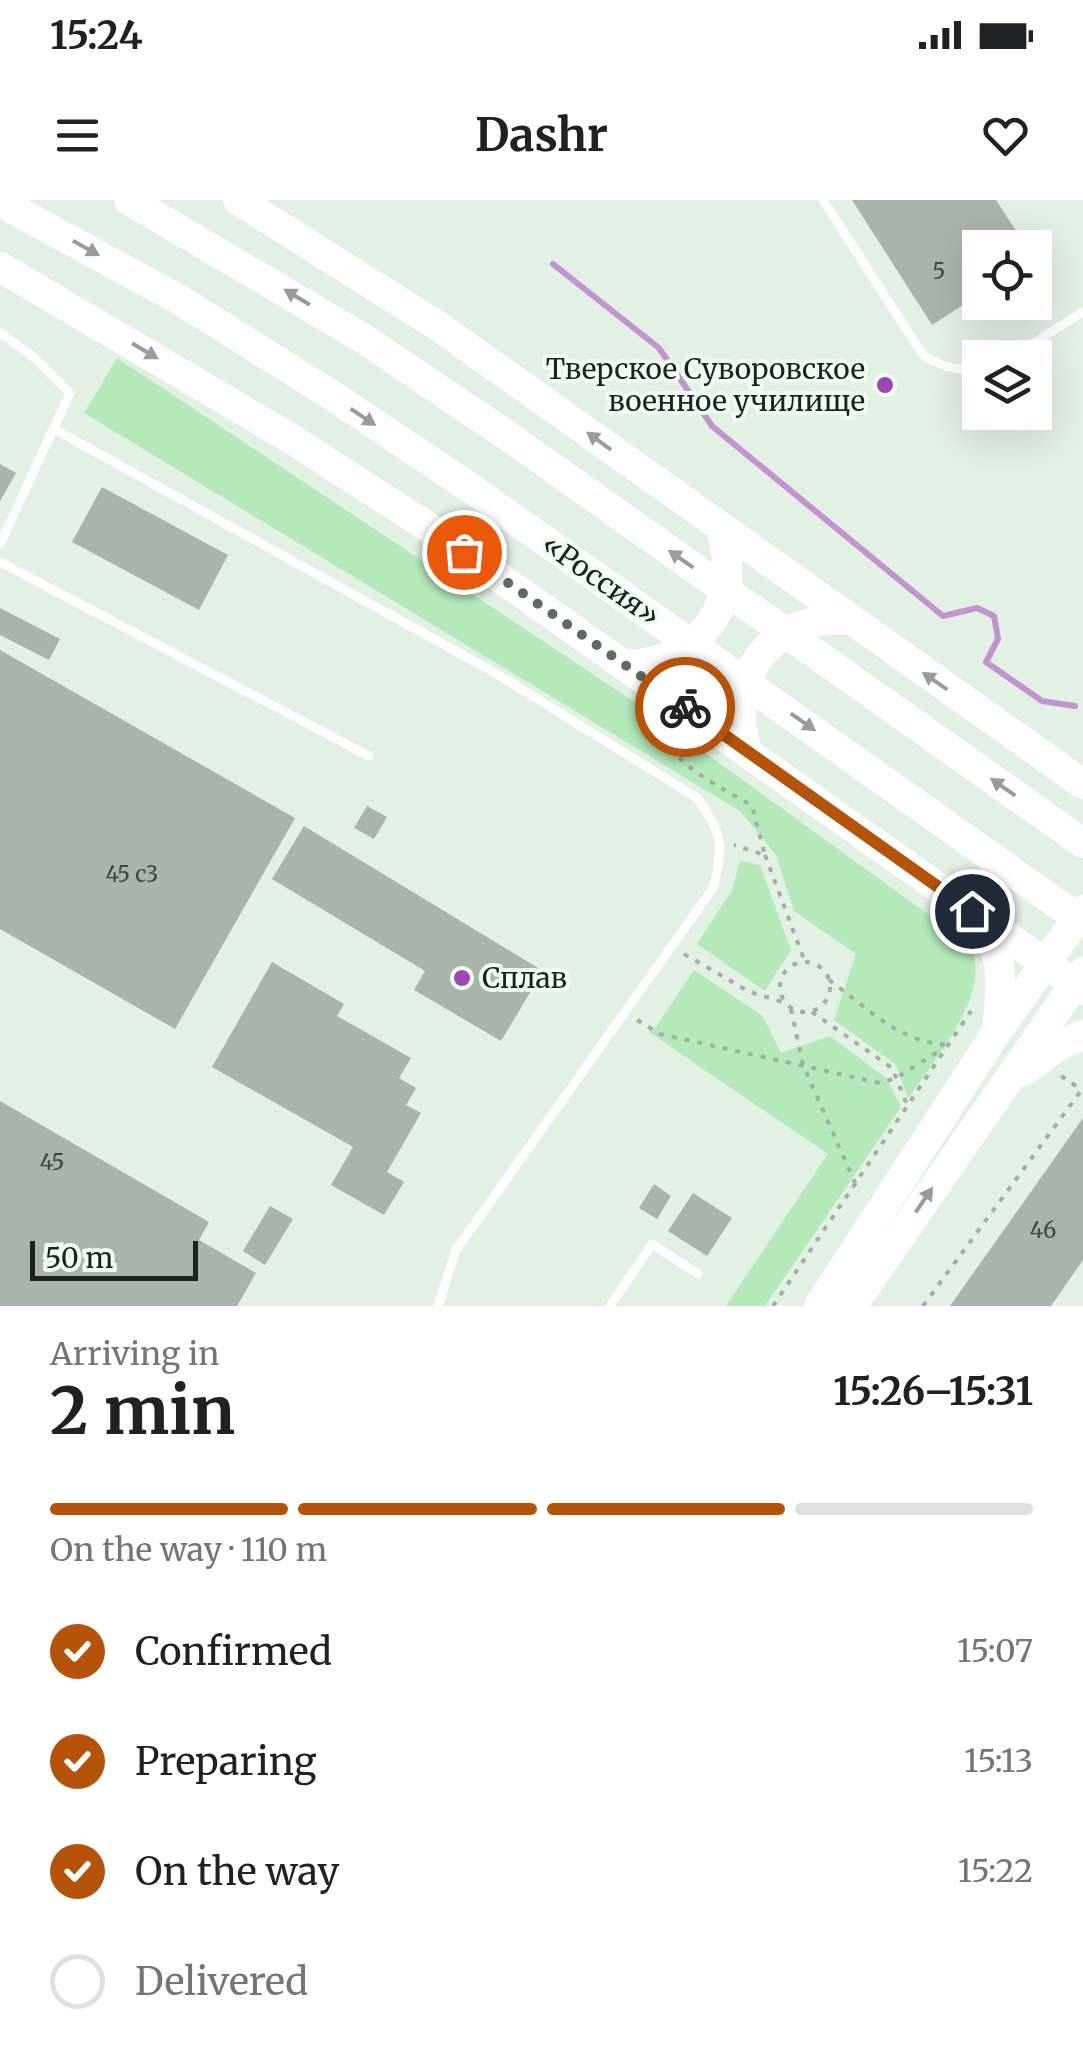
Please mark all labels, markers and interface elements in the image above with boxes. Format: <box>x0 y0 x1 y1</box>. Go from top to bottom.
text: 15:24 <box>50 12 143 59</box>
text: Dashr <box>475 107 608 163</box>
icon: menu <box>50 108 105 163</box>
icon: heart <box>978 108 1033 163</box>
map controls <box>962 230 1052 430</box>
button: locate <box>962 230 1052 320</box>
one-way arrow <box>72 238 100 256</box>
house number: 5 <box>933 257 945 285</box>
one-way arrow <box>283 289 311 306</box>
button: layers <box>962 340 1052 430</box>
one-way arrow <box>131 342 159 359</box>
place label: Тверское Суворовское военное училище <box>546 351 865 419</box>
marker: Тверское Суворовское военное училище <box>874 374 896 396</box>
one-way arrow <box>350 407 377 425</box>
one-way arrow <box>586 432 612 452</box>
pin <box>422 510 507 595</box>
icon: bag <box>437 525 492 580</box>
street label: «Россия» <box>535 526 667 634</box>
one-way arrow <box>668 549 694 569</box>
courier <box>635 657 735 757</box>
one-way arrow <box>922 671 948 691</box>
icon: bike <box>658 680 713 735</box>
one-way arrow <box>790 711 816 731</box>
one-way arrow <box>990 778 1017 797</box>
house number: 45 с3 <box>106 860 158 888</box>
pin <box>930 869 1015 954</box>
icon: home <box>945 884 1000 939</box>
place label: Сплав <box>482 960 567 996</box>
marker: Сплав <box>451 967 473 989</box>
house number: 45 <box>40 1148 64 1176</box>
one-way arrow <box>914 1187 933 1214</box>
house number: 46 <box>1030 1216 1056 1244</box>
scale bar <box>30 1236 198 1280</box>
text: 50 m <box>45 1240 113 1276</box>
text: Arriving in <box>50 1334 219 1374</box>
text: 15:26–15:31 <box>833 1368 1033 1415</box>
text: 2 min <box>50 1370 235 1452</box>
text: On the way · 110 m <box>50 1530 327 1570</box>
icon: check <box>50 1624 105 1679</box>
text: Confirmed <box>135 1628 332 1675</box>
text: 15:07 <box>957 1631 1033 1671</box>
icon: check <box>50 1734 105 1789</box>
text: Preparing <box>135 1738 317 1785</box>
text: 15:13 <box>964 1741 1033 1781</box>
icon: check <box>50 1844 105 1899</box>
text: On the way <box>135 1848 339 1895</box>
text: 15:22 <box>958 1851 1033 1891</box>
text: Delivered <box>135 1958 308 2005</box>

